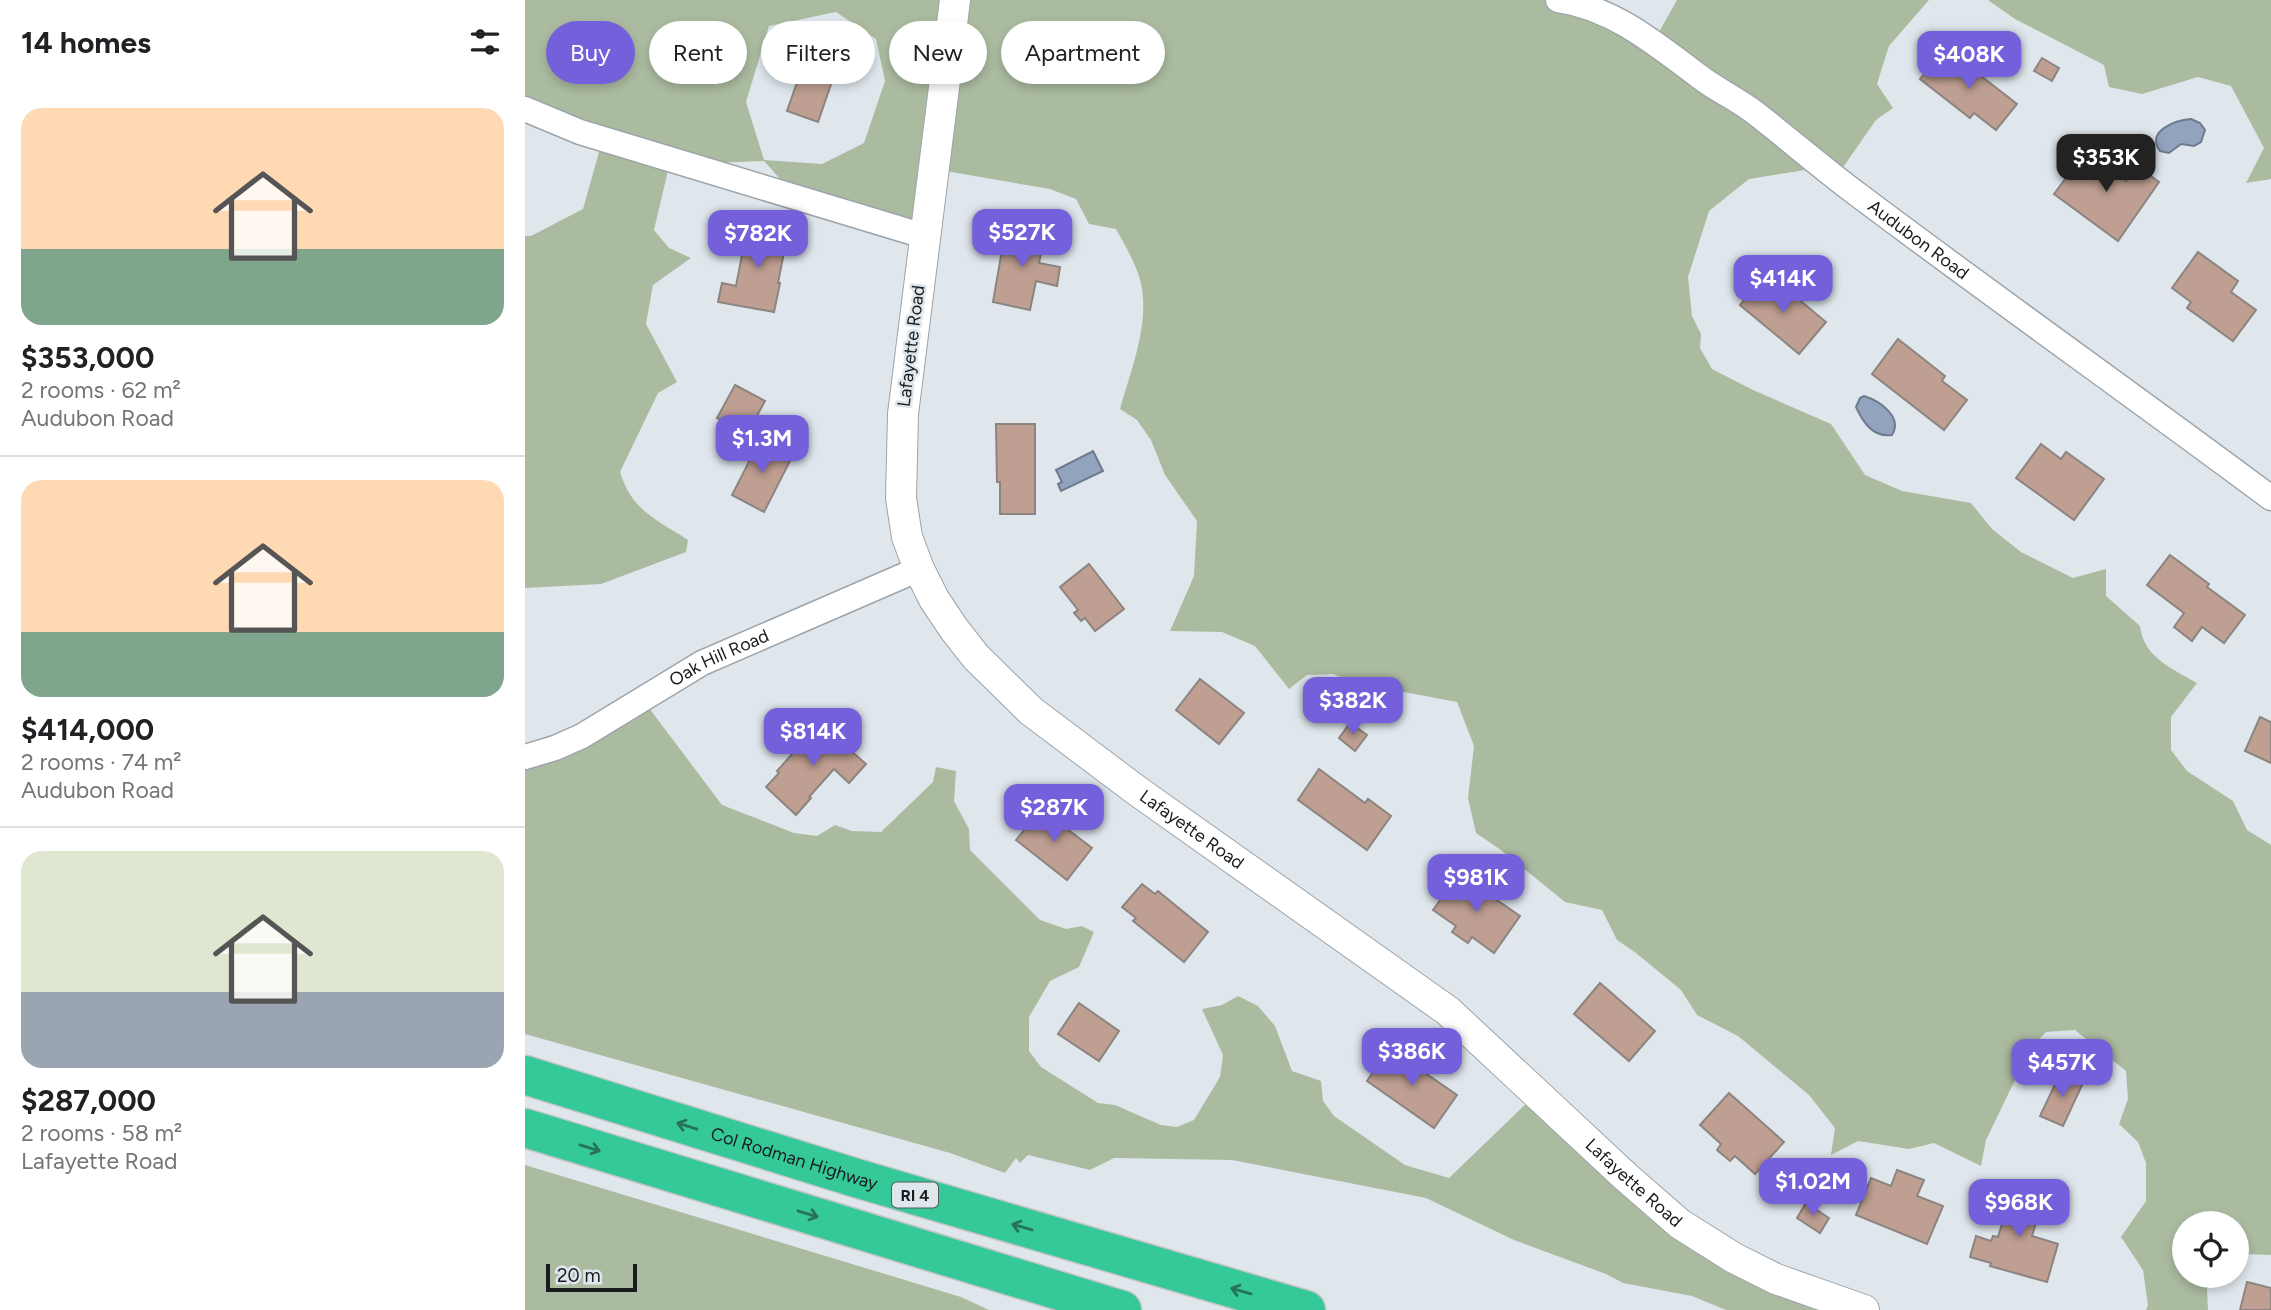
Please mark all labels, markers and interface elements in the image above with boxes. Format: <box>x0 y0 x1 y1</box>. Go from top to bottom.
chip: Buy <box>546 21 635 84</box>
chip: Rent <box>649 21 747 84</box>
chip: Filters <box>761 21 875 84</box>
chip: New <box>889 21 987 84</box>
chip: Apartment <box>1001 21 1165 84</box>
icon: filters <box>466 23 504 61</box>
text: 14 homes <box>21 24 151 61</box>
pin: $408K <box>1920 32 2018 91</box>
text: $408K <box>1933 40 2005 68</box>
pin: $353K <box>2057 134 2155 194</box>
text: $353K <box>2073 143 2140 171</box>
icon: home <box>200 153 326 279</box>
street label: Audubon Road <box>1864 195 1973 284</box>
pin: $782K <box>709 210 807 270</box>
pin: $527K <box>973 210 1071 269</box>
text: $527K <box>988 218 1056 246</box>
text: $782K <box>724 219 792 247</box>
pin: $414K <box>1734 256 1832 315</box>
text: $414K <box>1750 264 1816 292</box>
street label: Lafayette Road <box>893 284 929 408</box>
text: $353,000 <box>21 339 154 376</box>
text: 2 rooms · 62 m² <box>21 376 181 404</box>
text: Audubon Road <box>21 404 174 432</box>
pin: $1.3M <box>713 416 811 475</box>
text: $1.3M <box>732 424 792 452</box>
icon: home <box>200 525 326 651</box>
street label: Oak Hill Road <box>665 624 772 691</box>
pin: $382K <box>1304 678 1402 737</box>
text: $382K <box>1319 686 1387 714</box>
pin: $814K <box>764 708 862 768</box>
text: $414,000 <box>21 711 154 748</box>
text: $814K <box>780 717 846 745</box>
text: 2 rooms · 74 m² <box>21 748 182 776</box>
text: Audubon Road <box>21 776 174 804</box>
pin: $287K <box>1005 784 1103 844</box>
street label: Lafayette Road <box>1135 785 1248 874</box>
text: $287K <box>1020 793 1088 821</box>
pin: $981K <box>1427 855 1525 914</box>
text: $981K <box>1443 863 1509 891</box>
icon: home <box>200 896 326 1022</box>
pin: $386K <box>1363 1028 1461 1088</box>
text: $386K <box>1378 1037 1446 1065</box>
pin: $457K <box>2013 1040 2111 1099</box>
text: $457K <box>2028 1048 2096 1076</box>
text: $287,000 <box>21 1082 156 1119</box>
one-way arrow <box>677 1118 699 1131</box>
text: 2 rooms · 58 m² <box>21 1119 182 1147</box>
street label: Col Rodman Highway <box>708 1122 881 1195</box>
street label: Lafayette Road <box>1581 1134 1687 1232</box>
one-way arrow <box>579 1143 601 1156</box>
text: Lafayette Road <box>21 1147 178 1175</box>
pin: $1.02M <box>1756 1158 1870 1218</box>
text: $1.02M <box>1775 1167 1851 1195</box>
pin: $968K <box>1970 1180 2068 1239</box>
road number: RI 4 <box>892 1182 938 1208</box>
text: $968K <box>1985 1188 2053 1216</box>
one-way arrow <box>797 1209 819 1222</box>
map controls <box>2172 1211 2249 1288</box>
button: locate <box>2172 1211 2249 1288</box>
one-way arrow <box>1012 1220 1034 1233</box>
scale bar <box>546 1261 637 1293</box>
text: 20 m <box>557 1264 601 1287</box>
one-way arrow <box>1230 1283 1252 1296</box>

